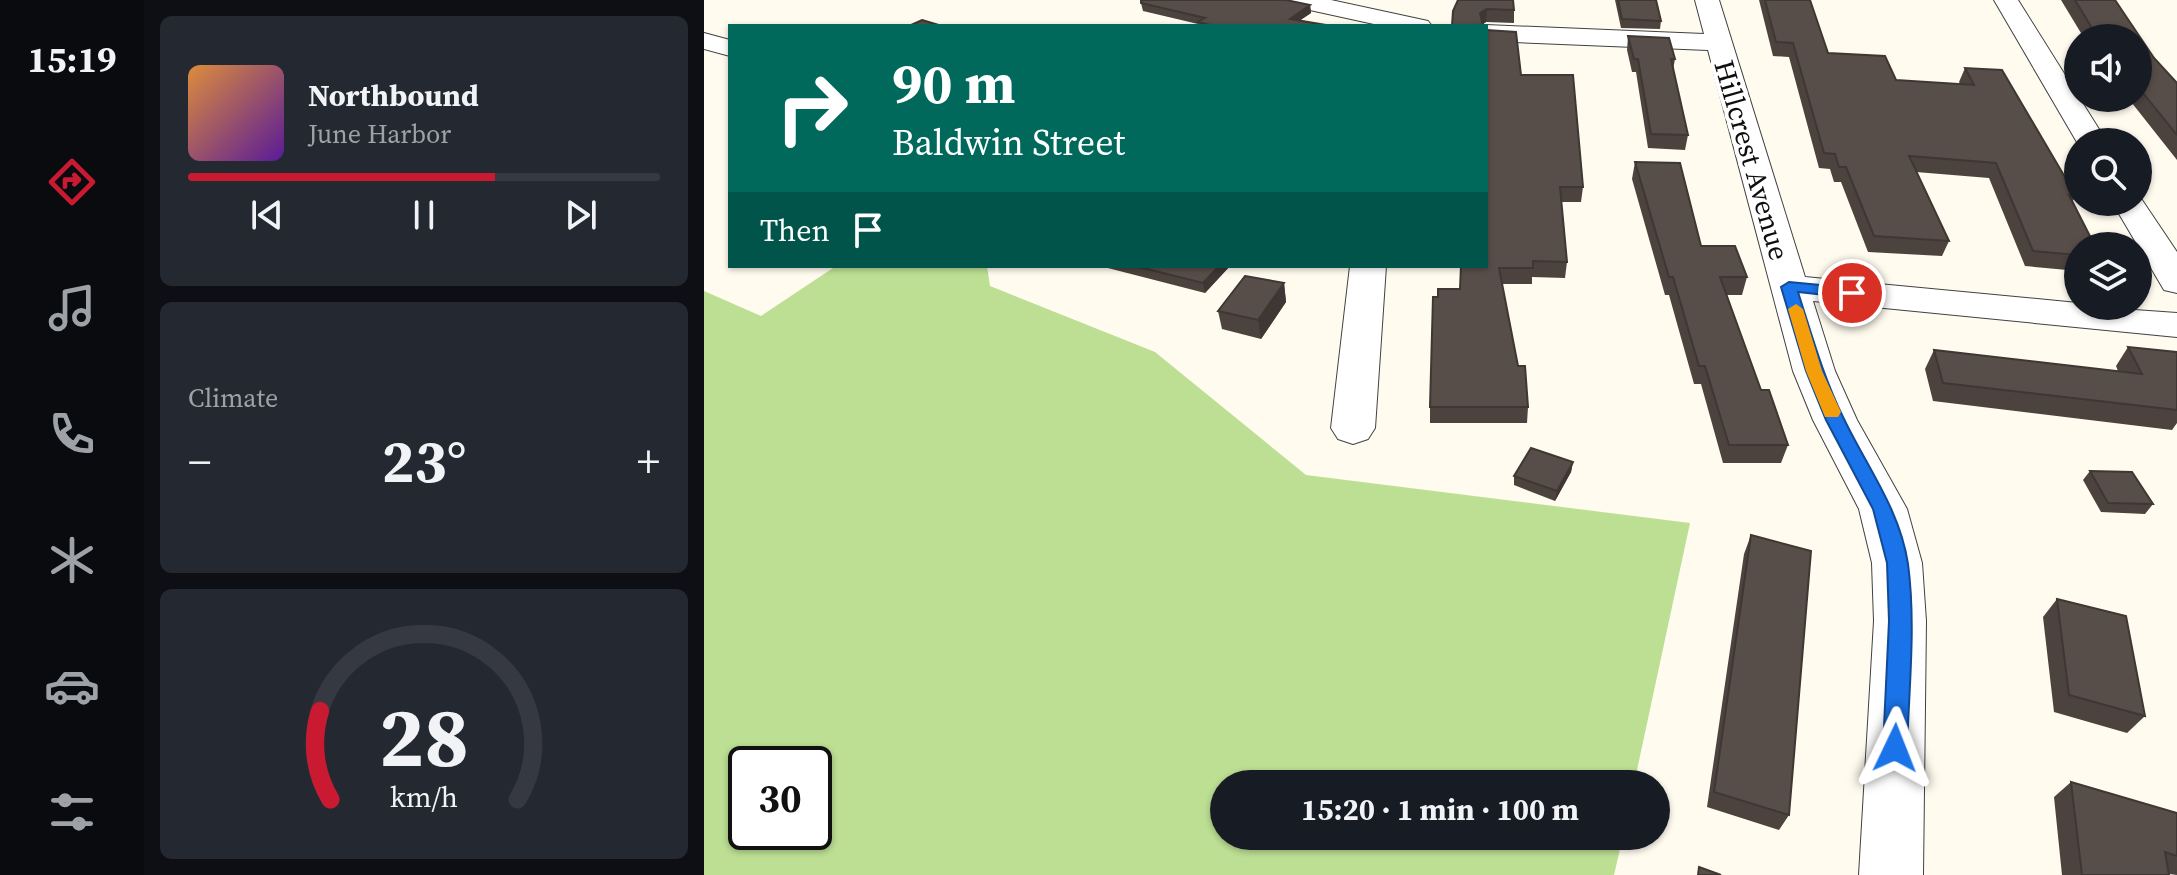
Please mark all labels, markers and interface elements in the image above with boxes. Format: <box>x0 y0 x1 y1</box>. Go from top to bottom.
map controls <box>2064 24 2152 320</box>
button: sound <box>2064 24 2152 112</box>
text: 15:19 <box>28 35 116 84</box>
text: 90 m <box>892 45 1015 122</box>
icon: right <box>760 56 864 160</box>
street label: Hillcrest Avenue <box>1705 56 1799 264</box>
text: Northbound <box>308 75 479 116</box>
text: June Harbor <box>308 116 451 152</box>
text: Baldwin Street <box>892 118 1125 167</box>
button: search <box>2064 128 2152 216</box>
icon: directions <box>44 154 100 210</box>
icon: previous <box>245 193 289 237</box>
icon: pause <box>402 193 446 237</box>
icon: next <box>559 193 603 237</box>
icon: arrive <box>846 208 890 252</box>
text: Then <box>760 210 830 251</box>
button: layers <box>2064 232 2152 320</box>
pin <box>1818 259 1886 327</box>
icon: arrive <box>1830 271 1874 315</box>
icon: music <box>44 280 100 336</box>
text: Climate <box>188 380 278 416</box>
icon: phone <box>44 406 100 462</box>
text: 23° <box>382 420 466 502</box>
text: − <box>188 431 211 492</box>
text: + <box>637 431 660 492</box>
icon: climate <box>44 532 100 588</box>
icon: car <box>44 658 100 714</box>
text: 28 <box>379 679 469 793</box>
position arrow <box>1853 706 1937 790</box>
speed limit sign: 30 <box>728 746 832 850</box>
text: km/h <box>390 777 458 817</box>
icon: filters <box>44 784 100 840</box>
text: 15:20 · 1 min · 100 m <box>1301 789 1579 830</box>

